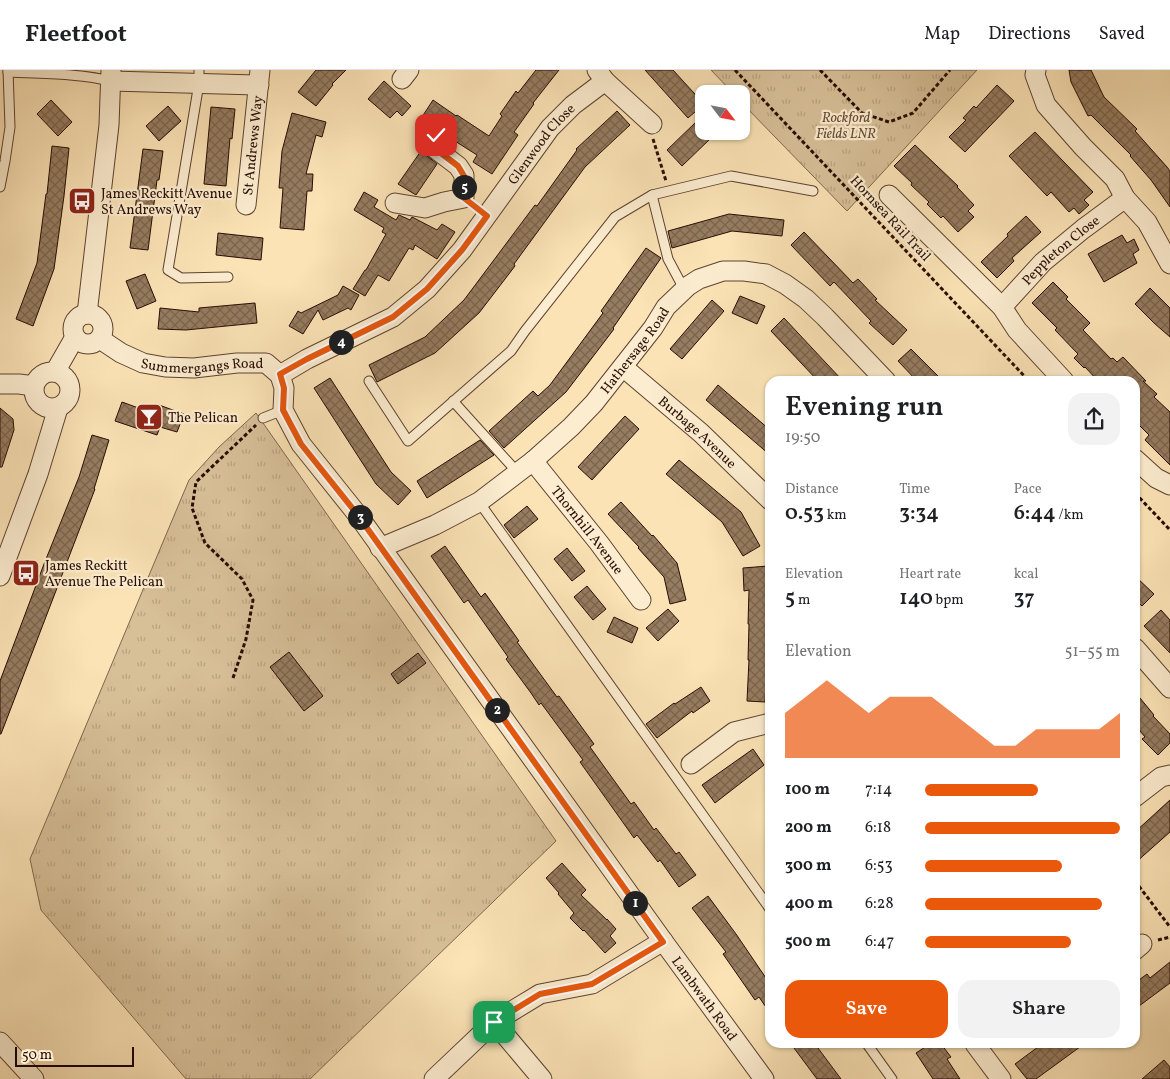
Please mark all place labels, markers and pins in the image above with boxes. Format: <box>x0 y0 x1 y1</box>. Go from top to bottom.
pin <box>415 114 457 156</box>
pin: 5 <box>452 174 476 200</box>
place label: James Reckitt Avenue St Andrews Way <box>101 185 233 220</box>
bus stop icon: James Reckitt Avenue St Andrews Way <box>67 186 97 216</box>
pin: 4 <box>328 330 354 354</box>
bar icon: The Pelican <box>134 402 164 432</box>
place label: The Pelican <box>168 409 238 428</box>
pin: 3 <box>348 504 372 530</box>
place label: James Reckitt Avenue The Pelican <box>45 557 163 592</box>
bus stop icon: James Reckitt Avenue The Pelican <box>11 558 41 588</box>
pin: 2 <box>484 698 510 722</box>
pin: 1 <box>622 890 648 916</box>
pin <box>473 1001 515 1043</box>

